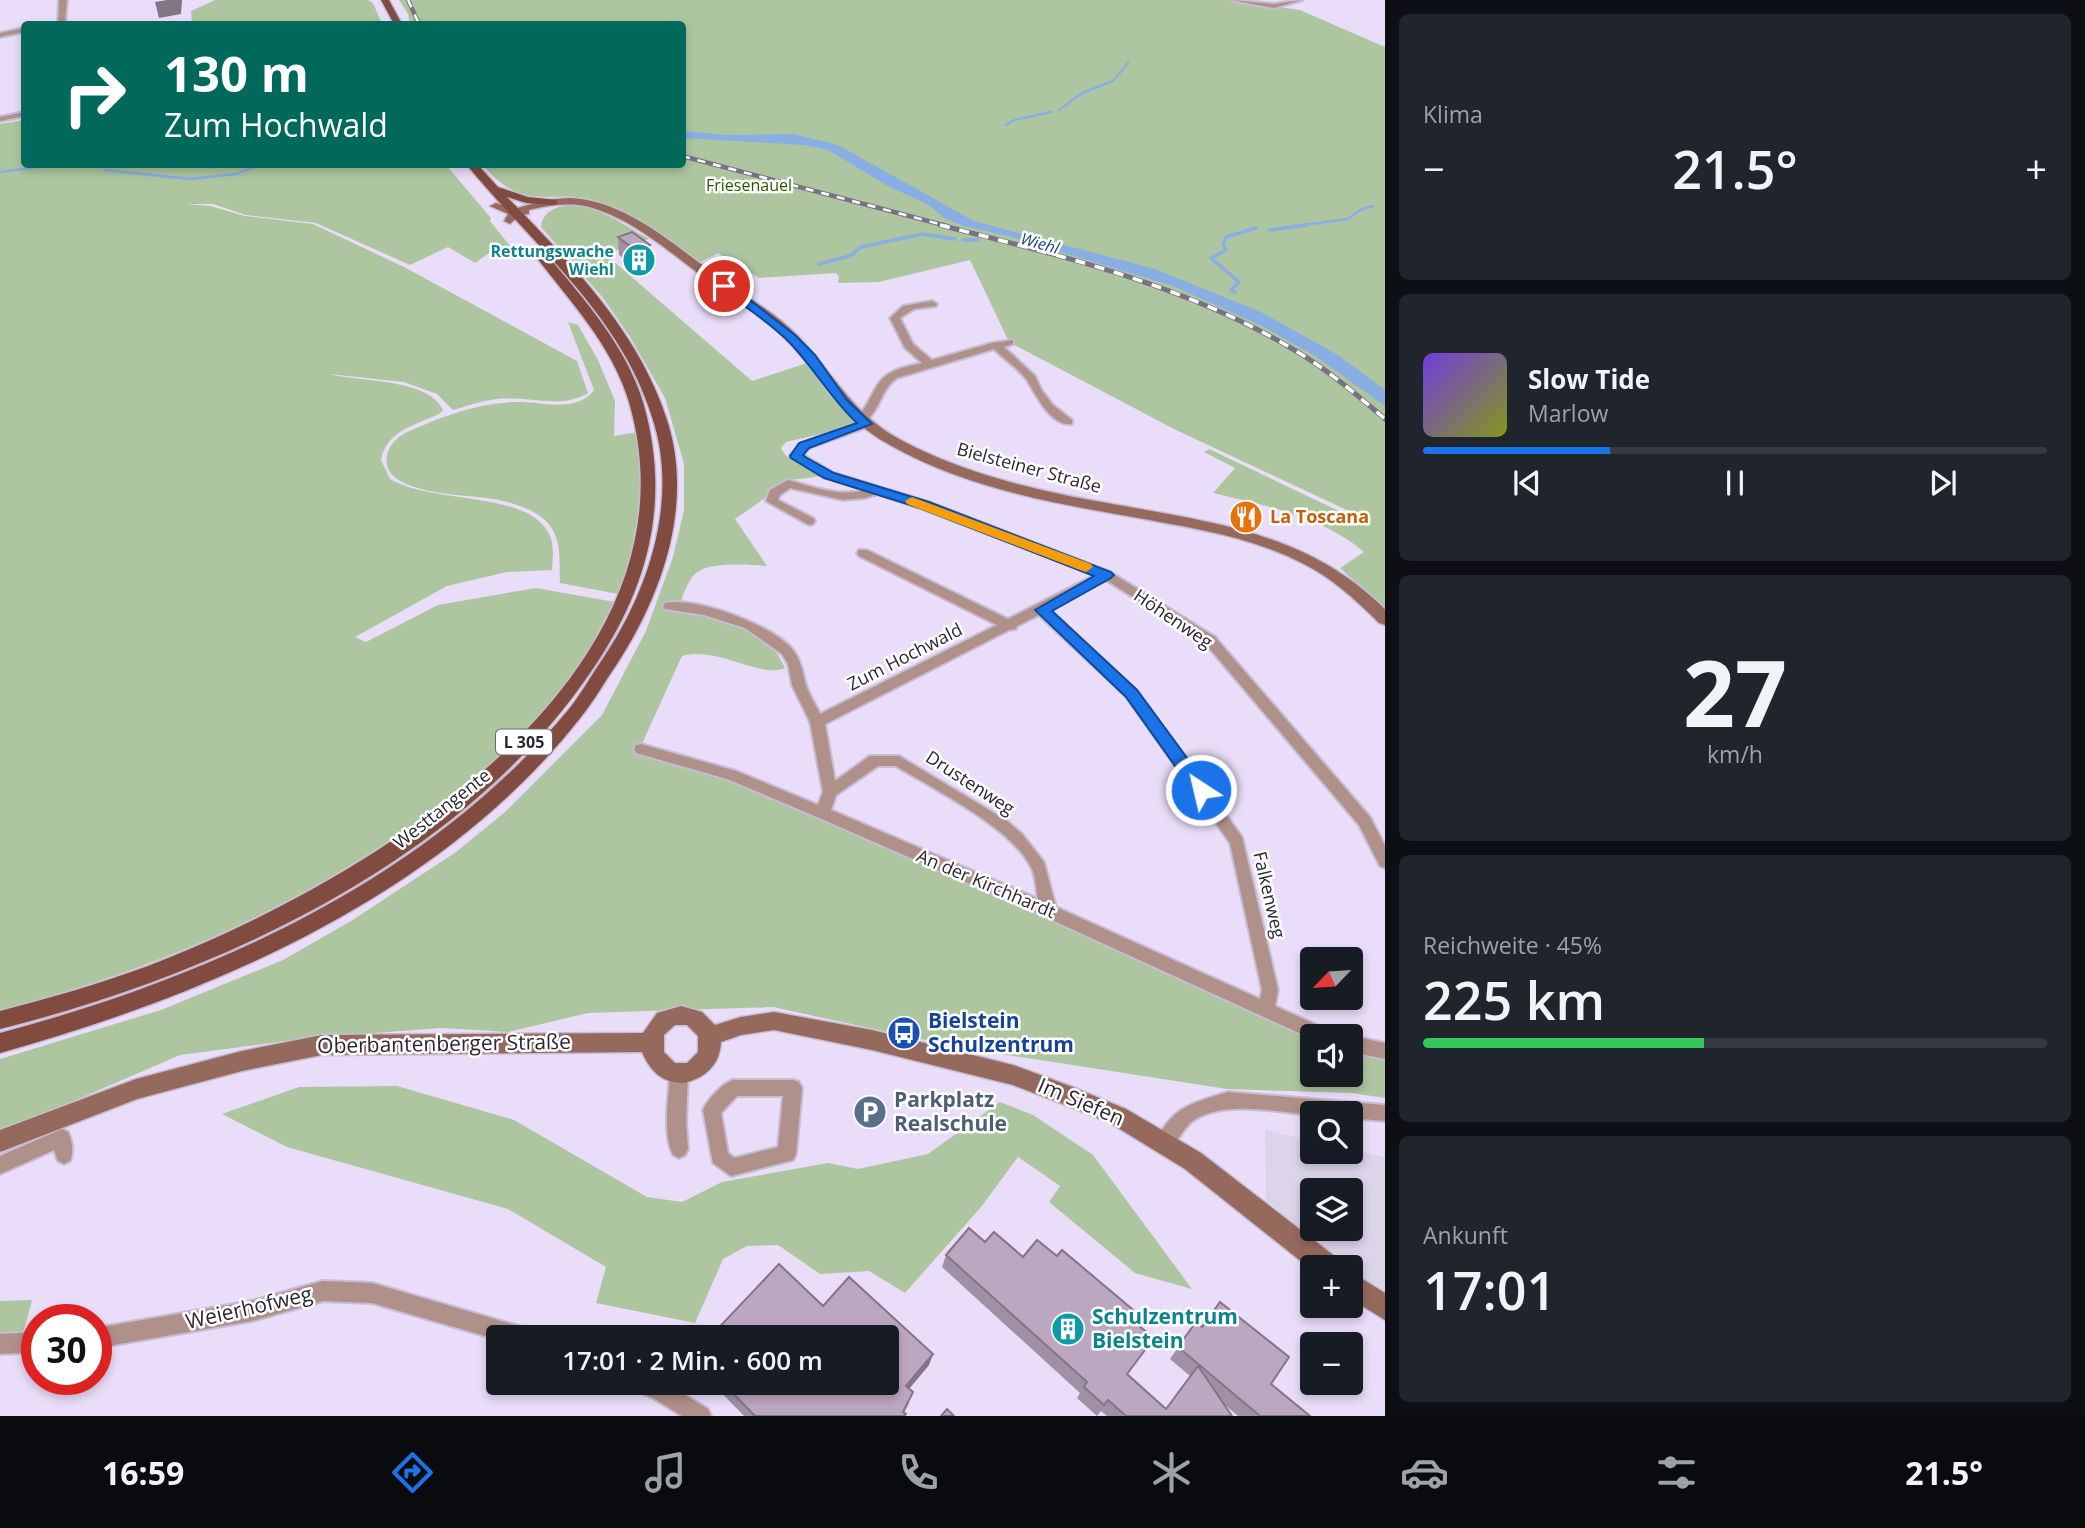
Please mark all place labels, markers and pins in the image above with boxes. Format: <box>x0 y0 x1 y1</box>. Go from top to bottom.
place label: Rettungswache Wiehl <box>491 240 614 280</box>
building icon: Rettungswache Wiehl <box>620 241 658 279</box>
pin <box>694 256 754 316</box>
restaurant icon: La Toscana <box>1227 498 1265 536</box>
place label: La Toscana <box>1270 504 1369 528</box>
place label: Bielstein Schulzentrum <box>928 1006 1074 1058</box>
bus stop icon: Bielstein Schulzentrum <box>885 1014 923 1052</box>
place label: Parkplatz Realschule <box>894 1085 1007 1137</box>
parking icon: Parkplatz Realschule <box>851 1093 889 1131</box>
place label: Schulzentrum Bielstein <box>1092 1302 1238 1354</box>
building icon: Schulzentrum Bielstein <box>1049 1310 1087 1348</box>

